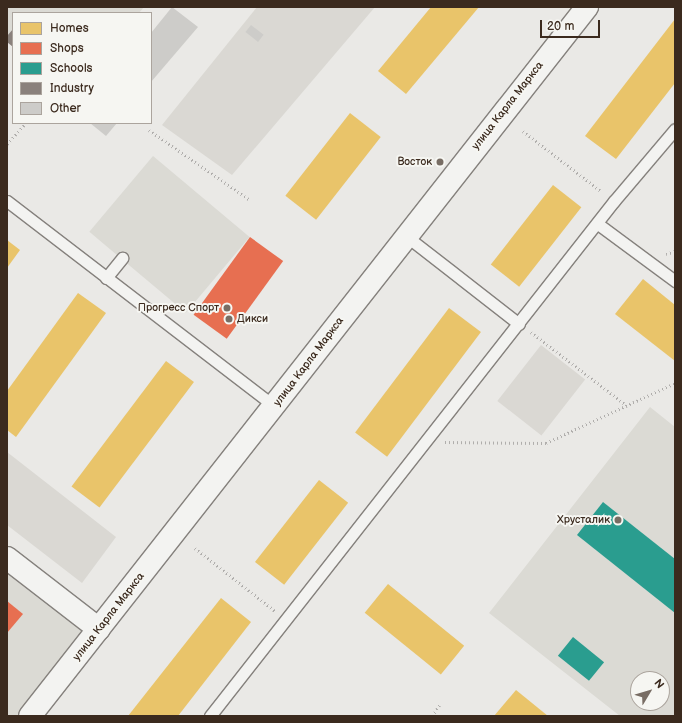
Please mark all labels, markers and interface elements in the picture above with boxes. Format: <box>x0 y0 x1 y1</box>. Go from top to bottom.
legend <box>12 12 152 124</box>
scale bar <box>542 12 602 38</box>
text: 20 m <box>547 19 574 34</box>
text: Homes <box>50 21 89 36</box>
text: Shops <box>50 41 84 56</box>
street label: улица Карла Маркса <box>469 59 547 153</box>
text: Schools <box>50 61 93 76</box>
text: Industry <box>50 81 94 96</box>
text: Other <box>50 101 81 116</box>
place label: Восток <box>397 155 432 169</box>
marker: Восток <box>435 157 445 167</box>
place label: Прогресс Спорт <box>138 301 219 315</box>
marker: Прогресс Спорт <box>222 303 232 313</box>
place label: Дикси <box>237 312 268 326</box>
marker: Дикси <box>224 314 234 324</box>
street label: улица Карла Маркса <box>271 315 347 409</box>
place label: Хрусталик <box>557 513 610 527</box>
marker: Хрусталик <box>613 515 623 525</box>
street label: улица Карла Маркса <box>70 570 148 664</box>
north arrow <box>630 671 670 711</box>
text: N <box>651 677 667 691</box>

